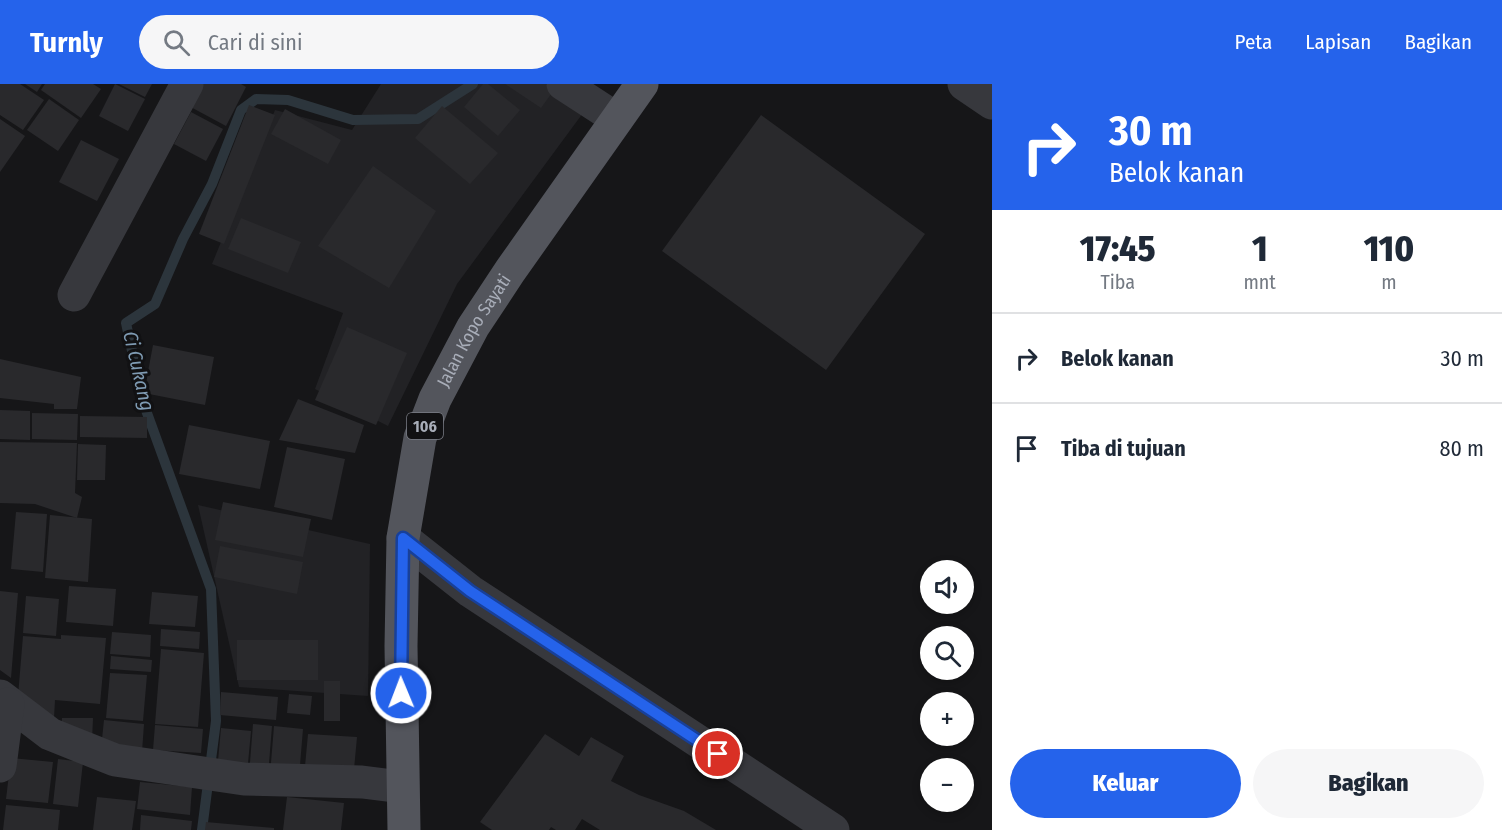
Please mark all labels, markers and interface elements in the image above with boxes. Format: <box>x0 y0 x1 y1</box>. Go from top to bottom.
search box <box>139 15 559 69</box>
text: Turnly <box>30 26 103 59</box>
icon: search <box>160 26 193 59</box>
text: Cari di sini <box>208 29 302 56</box>
text: Peta <box>1235 29 1272 55</box>
text: Lapisan <box>1305 29 1371 55</box>
text: Bagikan <box>1404 29 1472 55</box>
text: 30 m <box>1109 106 1193 156</box>
icon: right <box>1010 108 1088 186</box>
text: Belok kanan <box>1109 157 1244 189</box>
text: 17:45 <box>1080 227 1156 271</box>
text: 1 <box>1252 227 1267 271</box>
text: 110 <box>1364 227 1414 271</box>
street label: Jalan Kopo Sayati <box>432 270 516 391</box>
text: Tiba <box>1100 270 1135 294</box>
text: mnt <box>1243 270 1276 294</box>
text: m <box>1381 270 1397 294</box>
water label: Ci Cukang <box>118 329 160 413</box>
icon: right <box>1010 342 1043 375</box>
text: Belok kanan <box>1061 345 1174 372</box>
text: 30 m <box>1441 345 1484 372</box>
road number: 106 <box>407 413 443 439</box>
icon: arrive <box>1010 432 1043 465</box>
text: Tiba di tujuan <box>1061 435 1186 462</box>
text: 80 m <box>1439 435 1484 462</box>
map controls <box>920 560 974 812</box>
button: sound <box>920 560 974 614</box>
button: search <box>920 626 974 680</box>
position arrow <box>369 661 433 725</box>
button: + <box>920 692 974 746</box>
pin <box>692 728 743 779</box>
icon: arrive <box>701 737 734 770</box>
button: Keluar <box>1010 749 1241 818</box>
button: Bagikan <box>1253 749 1484 818</box>
button: − <box>920 758 974 812</box>

